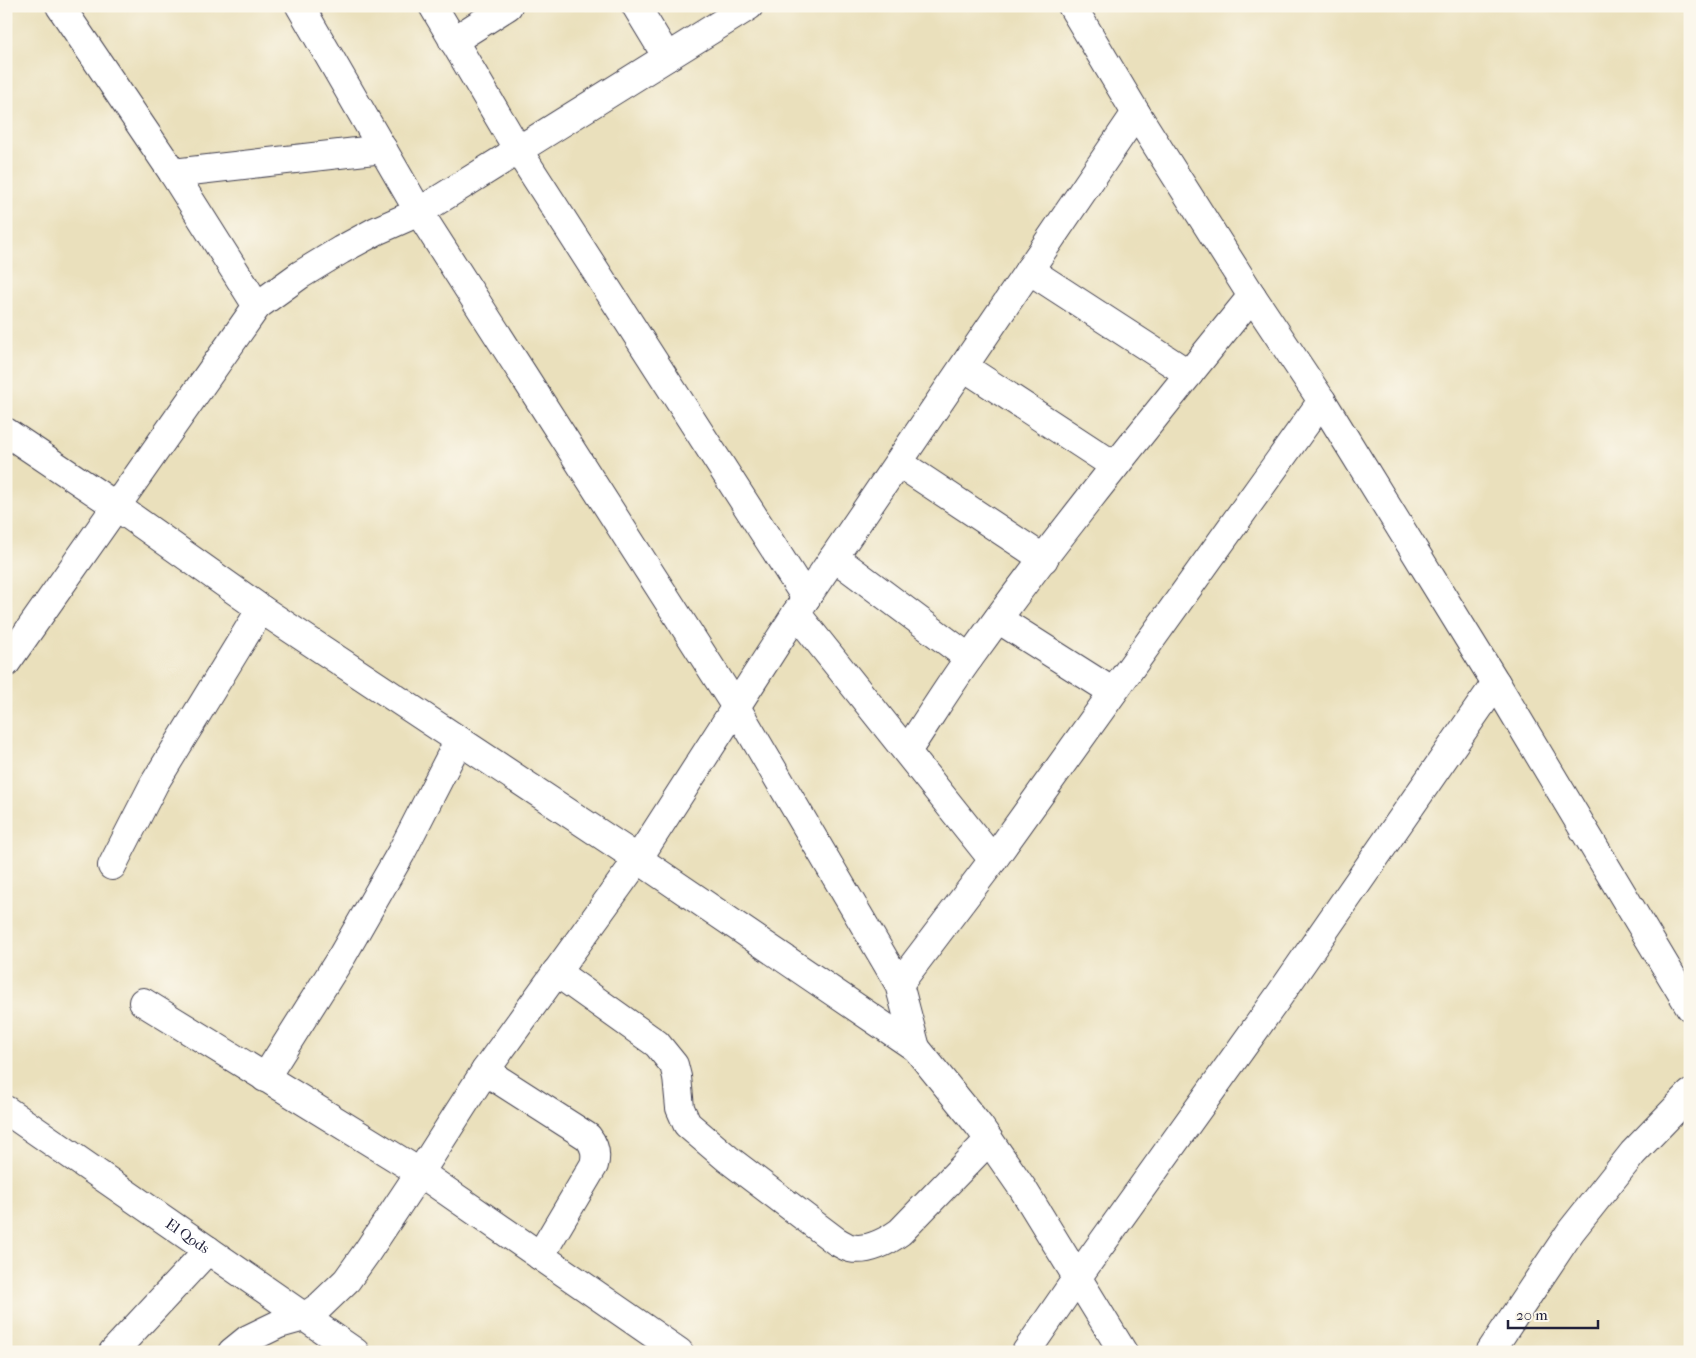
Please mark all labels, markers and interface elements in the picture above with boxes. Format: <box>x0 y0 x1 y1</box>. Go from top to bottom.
street label: El Qods <box>162 1214 213 1258</box>
scale bar <box>1508 1298 1598 1330</box>
text: 20 m <box>1516 1306 1548 1324</box>

